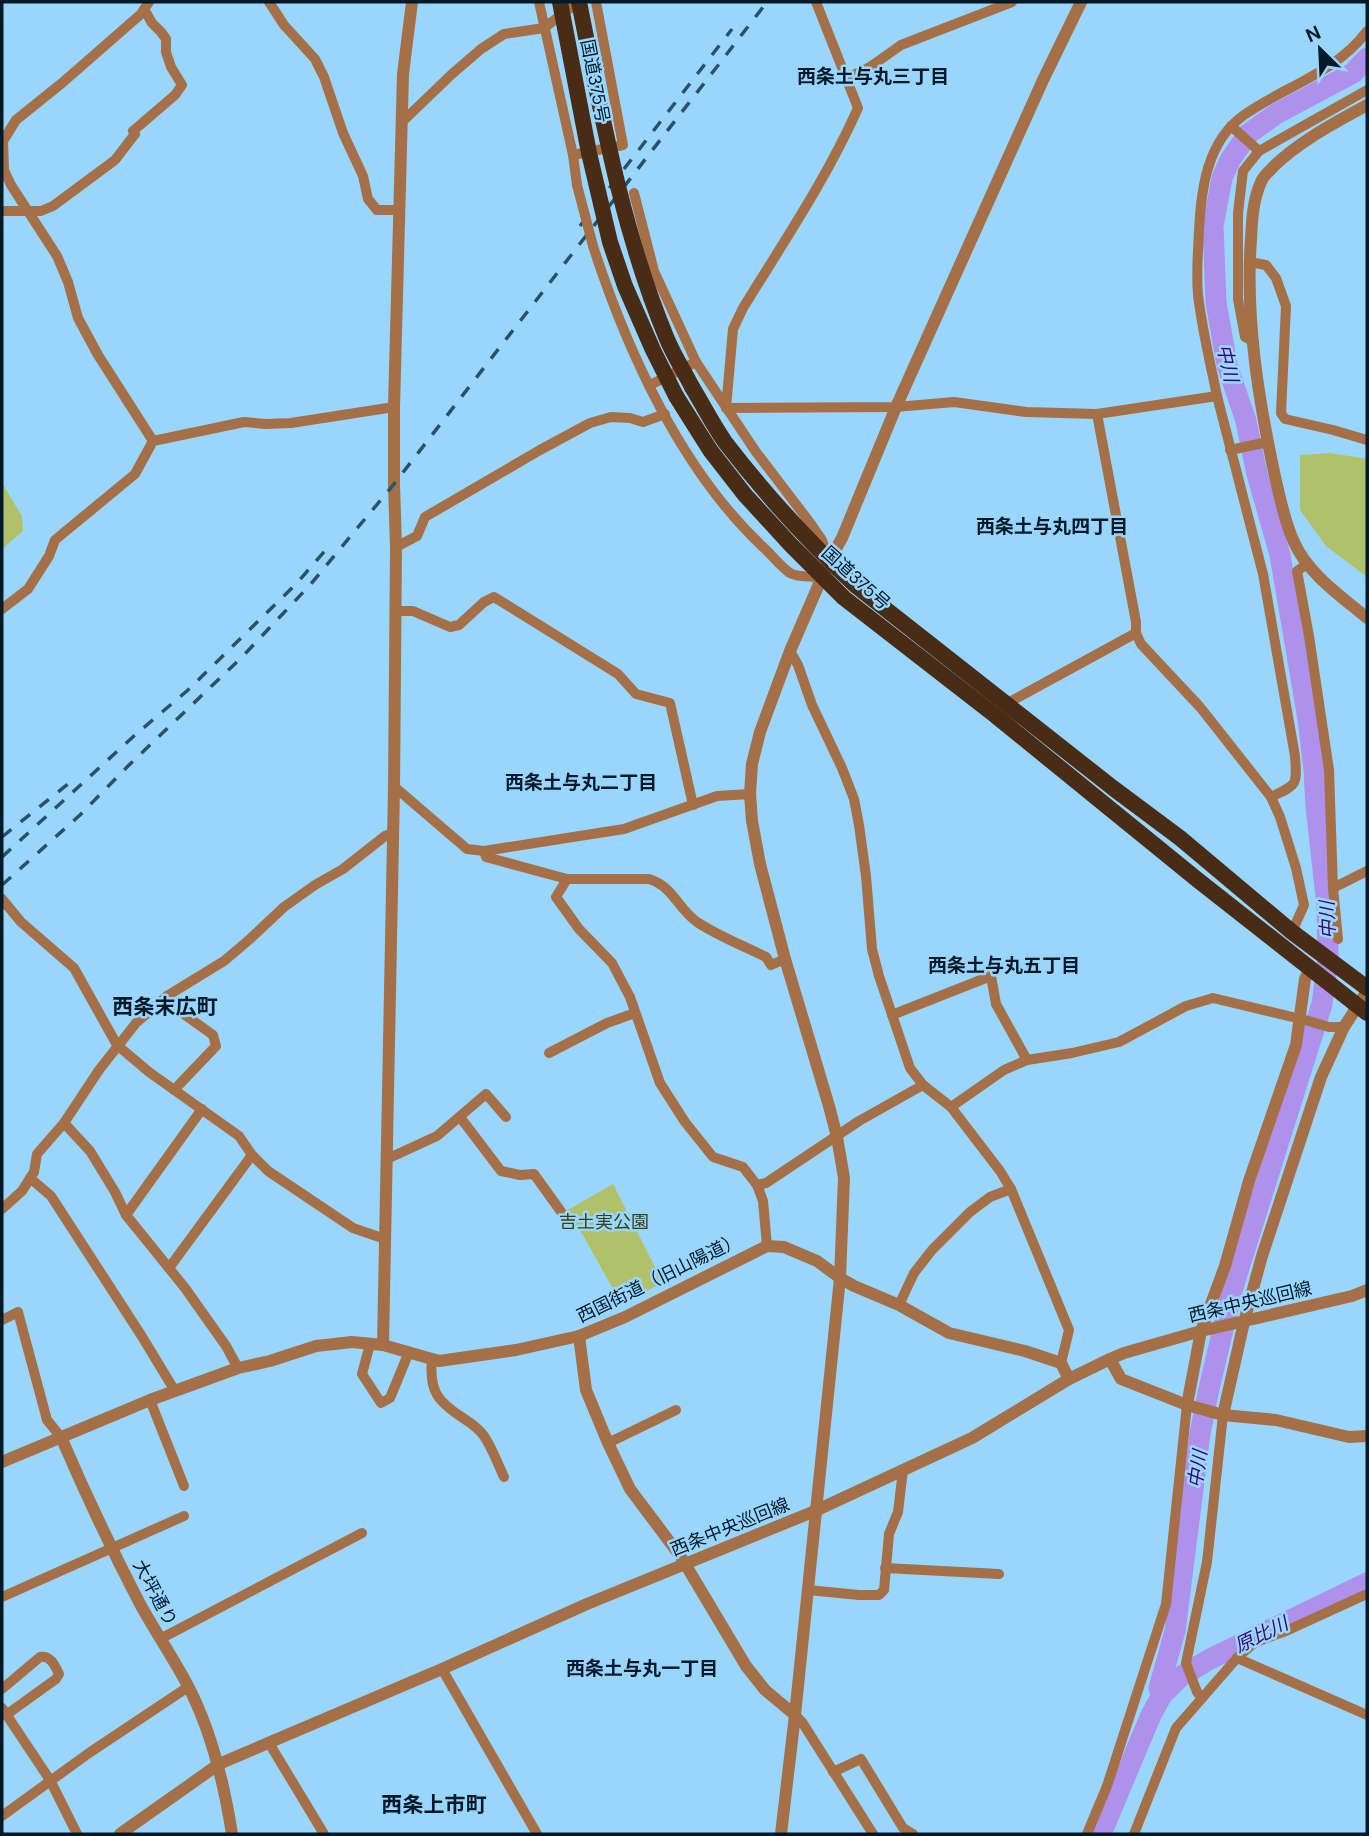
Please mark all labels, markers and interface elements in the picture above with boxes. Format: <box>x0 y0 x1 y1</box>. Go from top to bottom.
north arrow <box>1285 14 1355 84</box>
text: N <box>1302 20 1325 48</box>
street label: 国道375号 <box>575 37 615 125</box>
district label: 西条土与丸三丁目 <box>797 64 949 89</box>
water label: 中川 <box>1211 342 1244 386</box>
district label: 西条土与丸四丁目 <box>976 514 1128 539</box>
street label: 国道375号 <box>817 541 895 615</box>
district label: 西条土与丸二丁目 <box>505 770 657 795</box>
water label: 中川 <box>1314 899 1341 939</box>
district label: 西条土与丸五丁目 <box>928 953 1080 978</box>
district label: 西条末広町 <box>113 993 218 1021</box>
park label: 吉土実公園 <box>559 1210 649 1234</box>
street label: 西国街道（旧山陽道） <box>573 1228 745 1328</box>
street label: 西条中央巡回線 <box>1186 1276 1314 1328</box>
water label: 中川 <box>1182 1447 1213 1490</box>
street label: 西条中央巡回線 <box>667 1492 793 1562</box>
street label: 大坪通り <box>128 1556 182 1630</box>
water label: 原比川 <box>1230 1610 1294 1658</box>
district label: 西条土与丸一丁目 <box>566 1656 718 1681</box>
district label: 西条上市町 <box>382 1791 487 1819</box>

